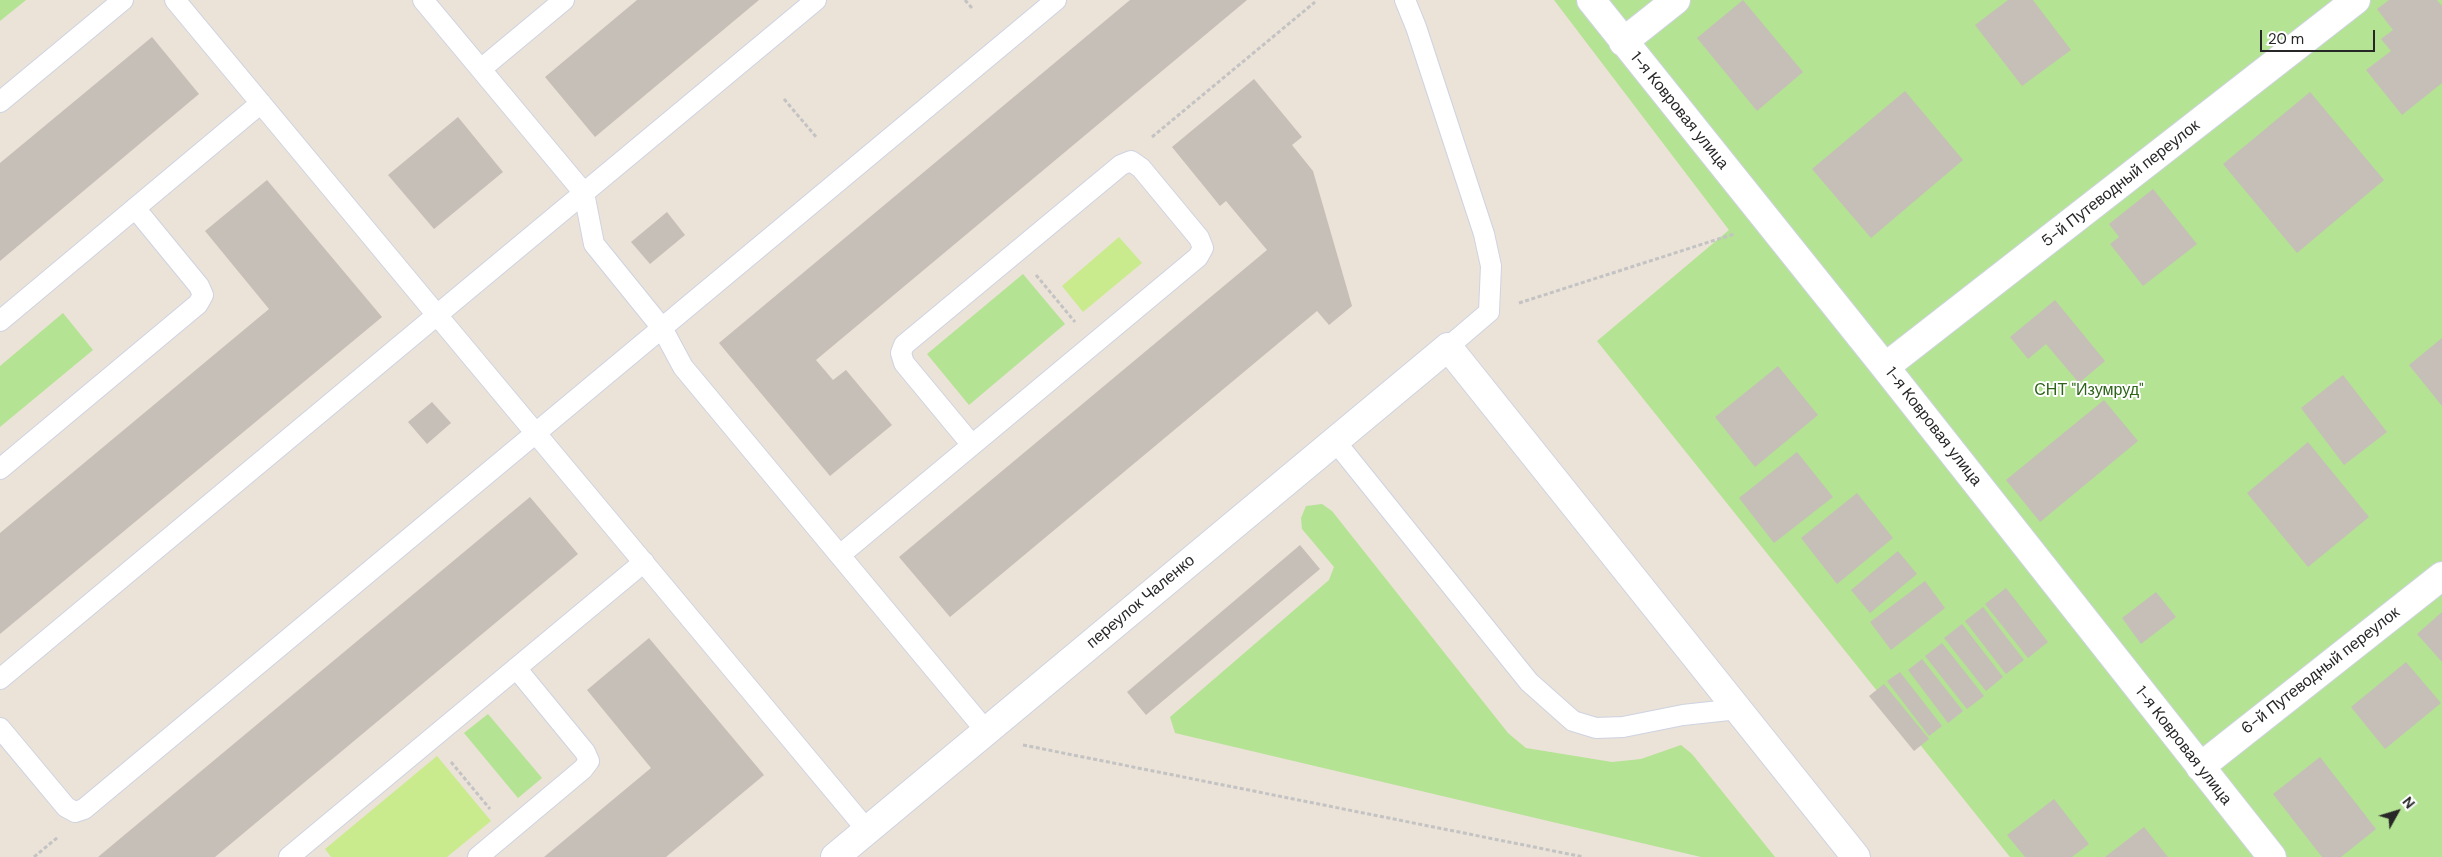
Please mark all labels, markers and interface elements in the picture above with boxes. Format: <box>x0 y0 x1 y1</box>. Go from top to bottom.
scale bar <box>2262 20 2377 52</box>
text: 20 m <box>2268 29 2304 49</box>
street label: 1-я Ковровая улица <box>1626 49 1732 173</box>
street label: 5-й Путеводный переулок <box>2038 116 2204 252</box>
street label: 1-я Ковровая улица <box>1881 364 1985 490</box>
park label: СНТ "Изумруд" <box>2034 381 2144 401</box>
street label: переулок Чаленко <box>1083 551 1199 653</box>
street label: 6-й Путеводный переулок <box>2238 603 2404 739</box>
street label: 1-я Ковровая улица <box>2131 683 2235 809</box>
north arrow <box>2372 787 2422 837</box>
text: N <box>2398 793 2419 812</box>

